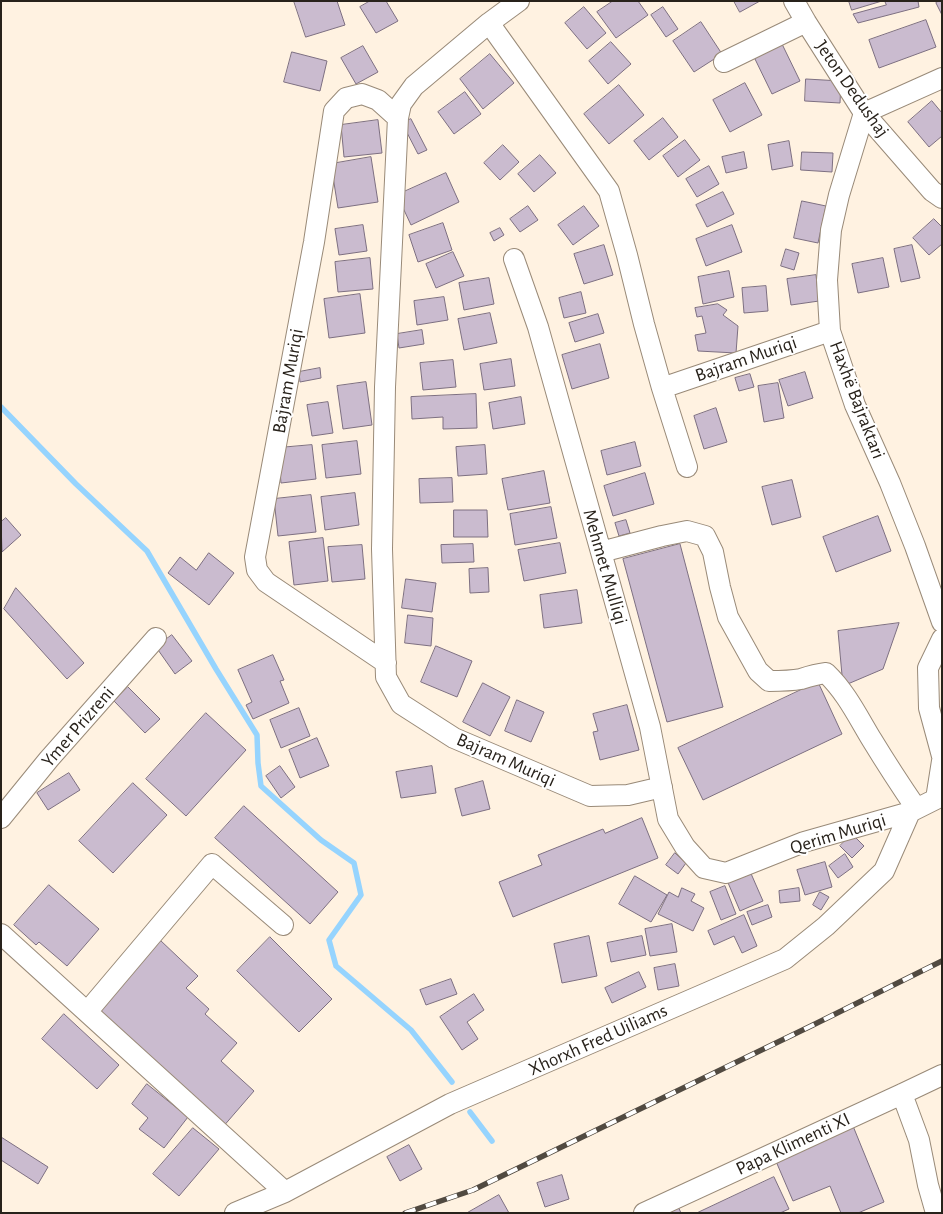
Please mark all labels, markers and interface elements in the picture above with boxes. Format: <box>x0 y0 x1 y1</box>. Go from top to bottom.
street label: Jeton Dedushaj <box>810 36 894 142</box>
street label: Bajram Muriqi <box>268 327 308 435</box>
street label: Bajram Muriqi <box>692 331 800 387</box>
street label: Haxhë Bajraktari <box>824 338 890 462</box>
street label: Mehmet Mulliqi <box>578 507 632 627</box>
street label: Ymer Prizreni <box>37 682 119 772</box>
street label: Bajram Muriqi <box>453 728 559 792</box>
street label: Qerim Muriqi <box>787 809 889 859</box>
street label: Xhorxh Fred Uiliams <box>525 999 671 1081</box>
street label: Papa Klimenti XI <box>732 1108 854 1180</box>

